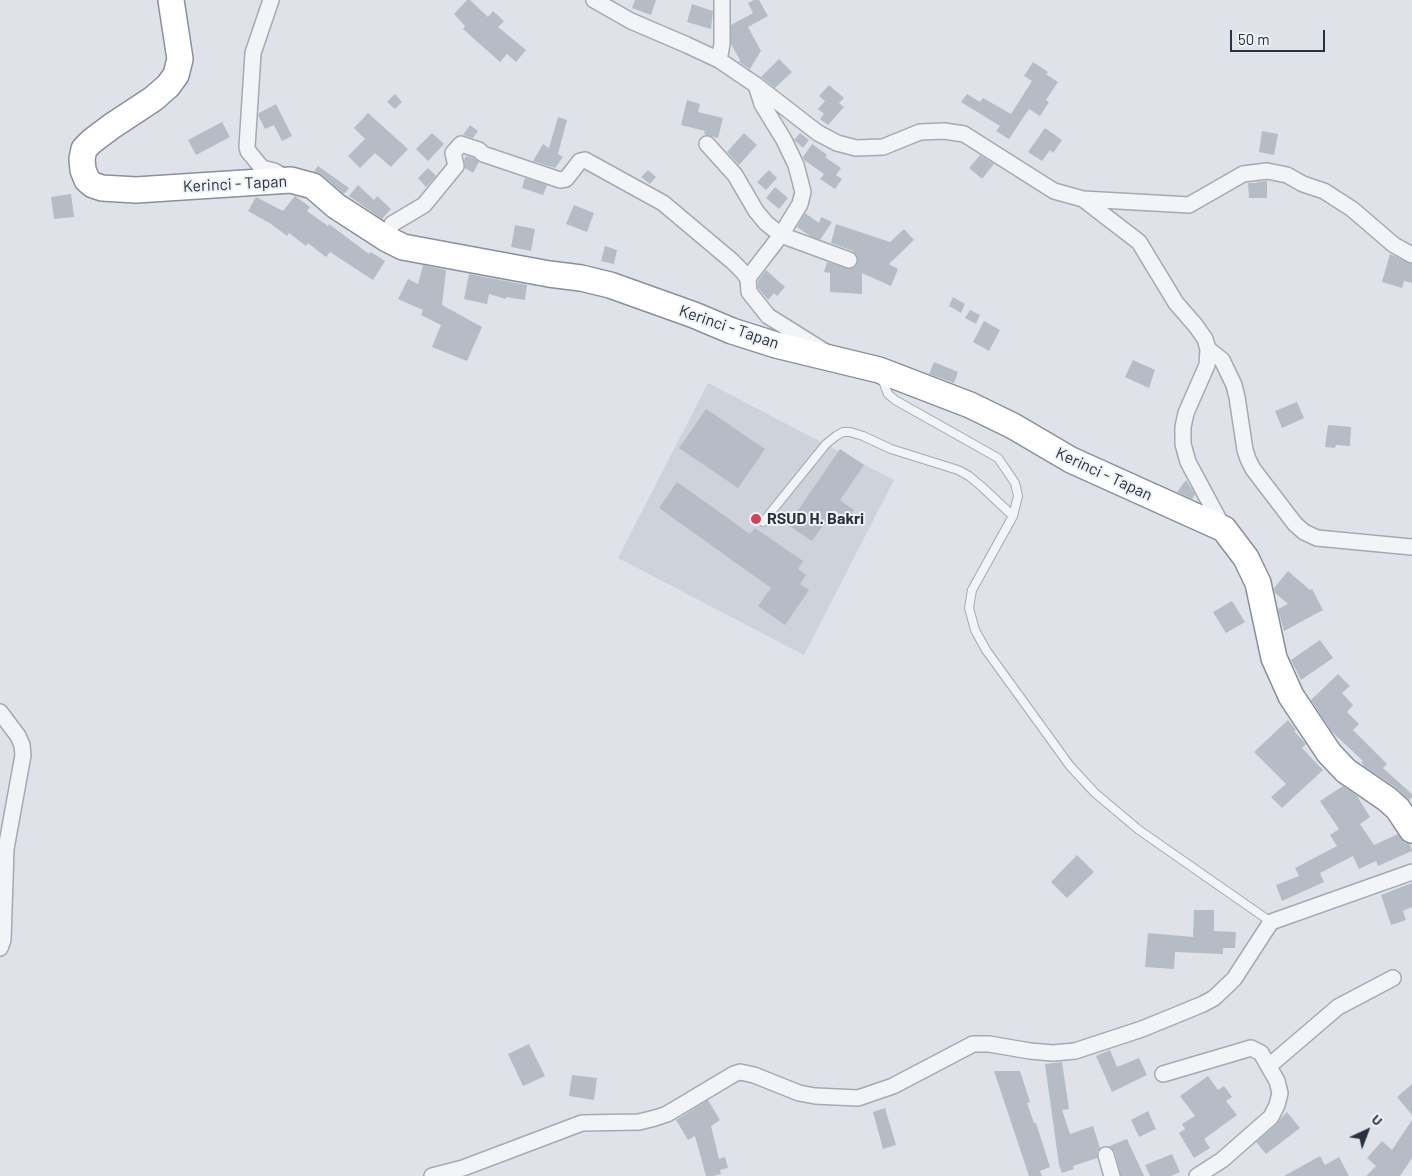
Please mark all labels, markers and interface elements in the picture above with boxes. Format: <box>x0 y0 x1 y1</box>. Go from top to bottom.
scale bar <box>1232 20 1327 52</box>
text: 50 m <box>1238 30 1270 48</box>
street label: Kerinci - Tapan <box>182 172 288 196</box>
street label: Kerinci - Tapan <box>677 301 781 353</box>
street label: Kerinci - Tapan <box>1053 443 1155 505</box>
place label: RSUD H. Bakri <box>767 509 864 529</box>
marker: RSUD H. Bakri <box>749 512 763 526</box>
north arrow <box>1342 1106 1392 1156</box>
text: U <box>1369 1110 1387 1129</box>

